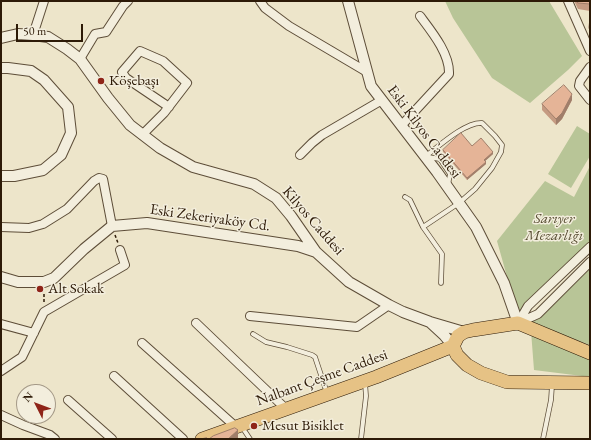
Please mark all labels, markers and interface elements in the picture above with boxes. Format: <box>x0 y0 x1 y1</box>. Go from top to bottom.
scale bar <box>18 16 85 42</box>
text: 50 m <box>23 23 46 39</box>
place label: Köşebaşı <box>109 72 159 90</box>
marker: Köşebaşı <box>96 76 106 86</box>
street label: Eski Kilyos Caddesi <box>383 82 465 182</box>
street label: Kilyos Caddesi <box>278 183 348 259</box>
street label: Eski Zekeriyaköy Cd. <box>149 201 271 235</box>
park label: Sarıyer Mezarlığı <box>525 210 583 245</box>
place label: Alt Sokak <box>48 280 104 298</box>
marker: Alt Sokak <box>35 284 45 294</box>
street label: Nalbant Çeşme Caddesi <box>254 346 390 410</box>
north arrow <box>16 384 56 424</box>
text: N <box>20 389 36 405</box>
place label: Mesut Bisiklet <box>262 417 344 435</box>
marker: Mesut Bisiklet <box>249 421 259 431</box>

